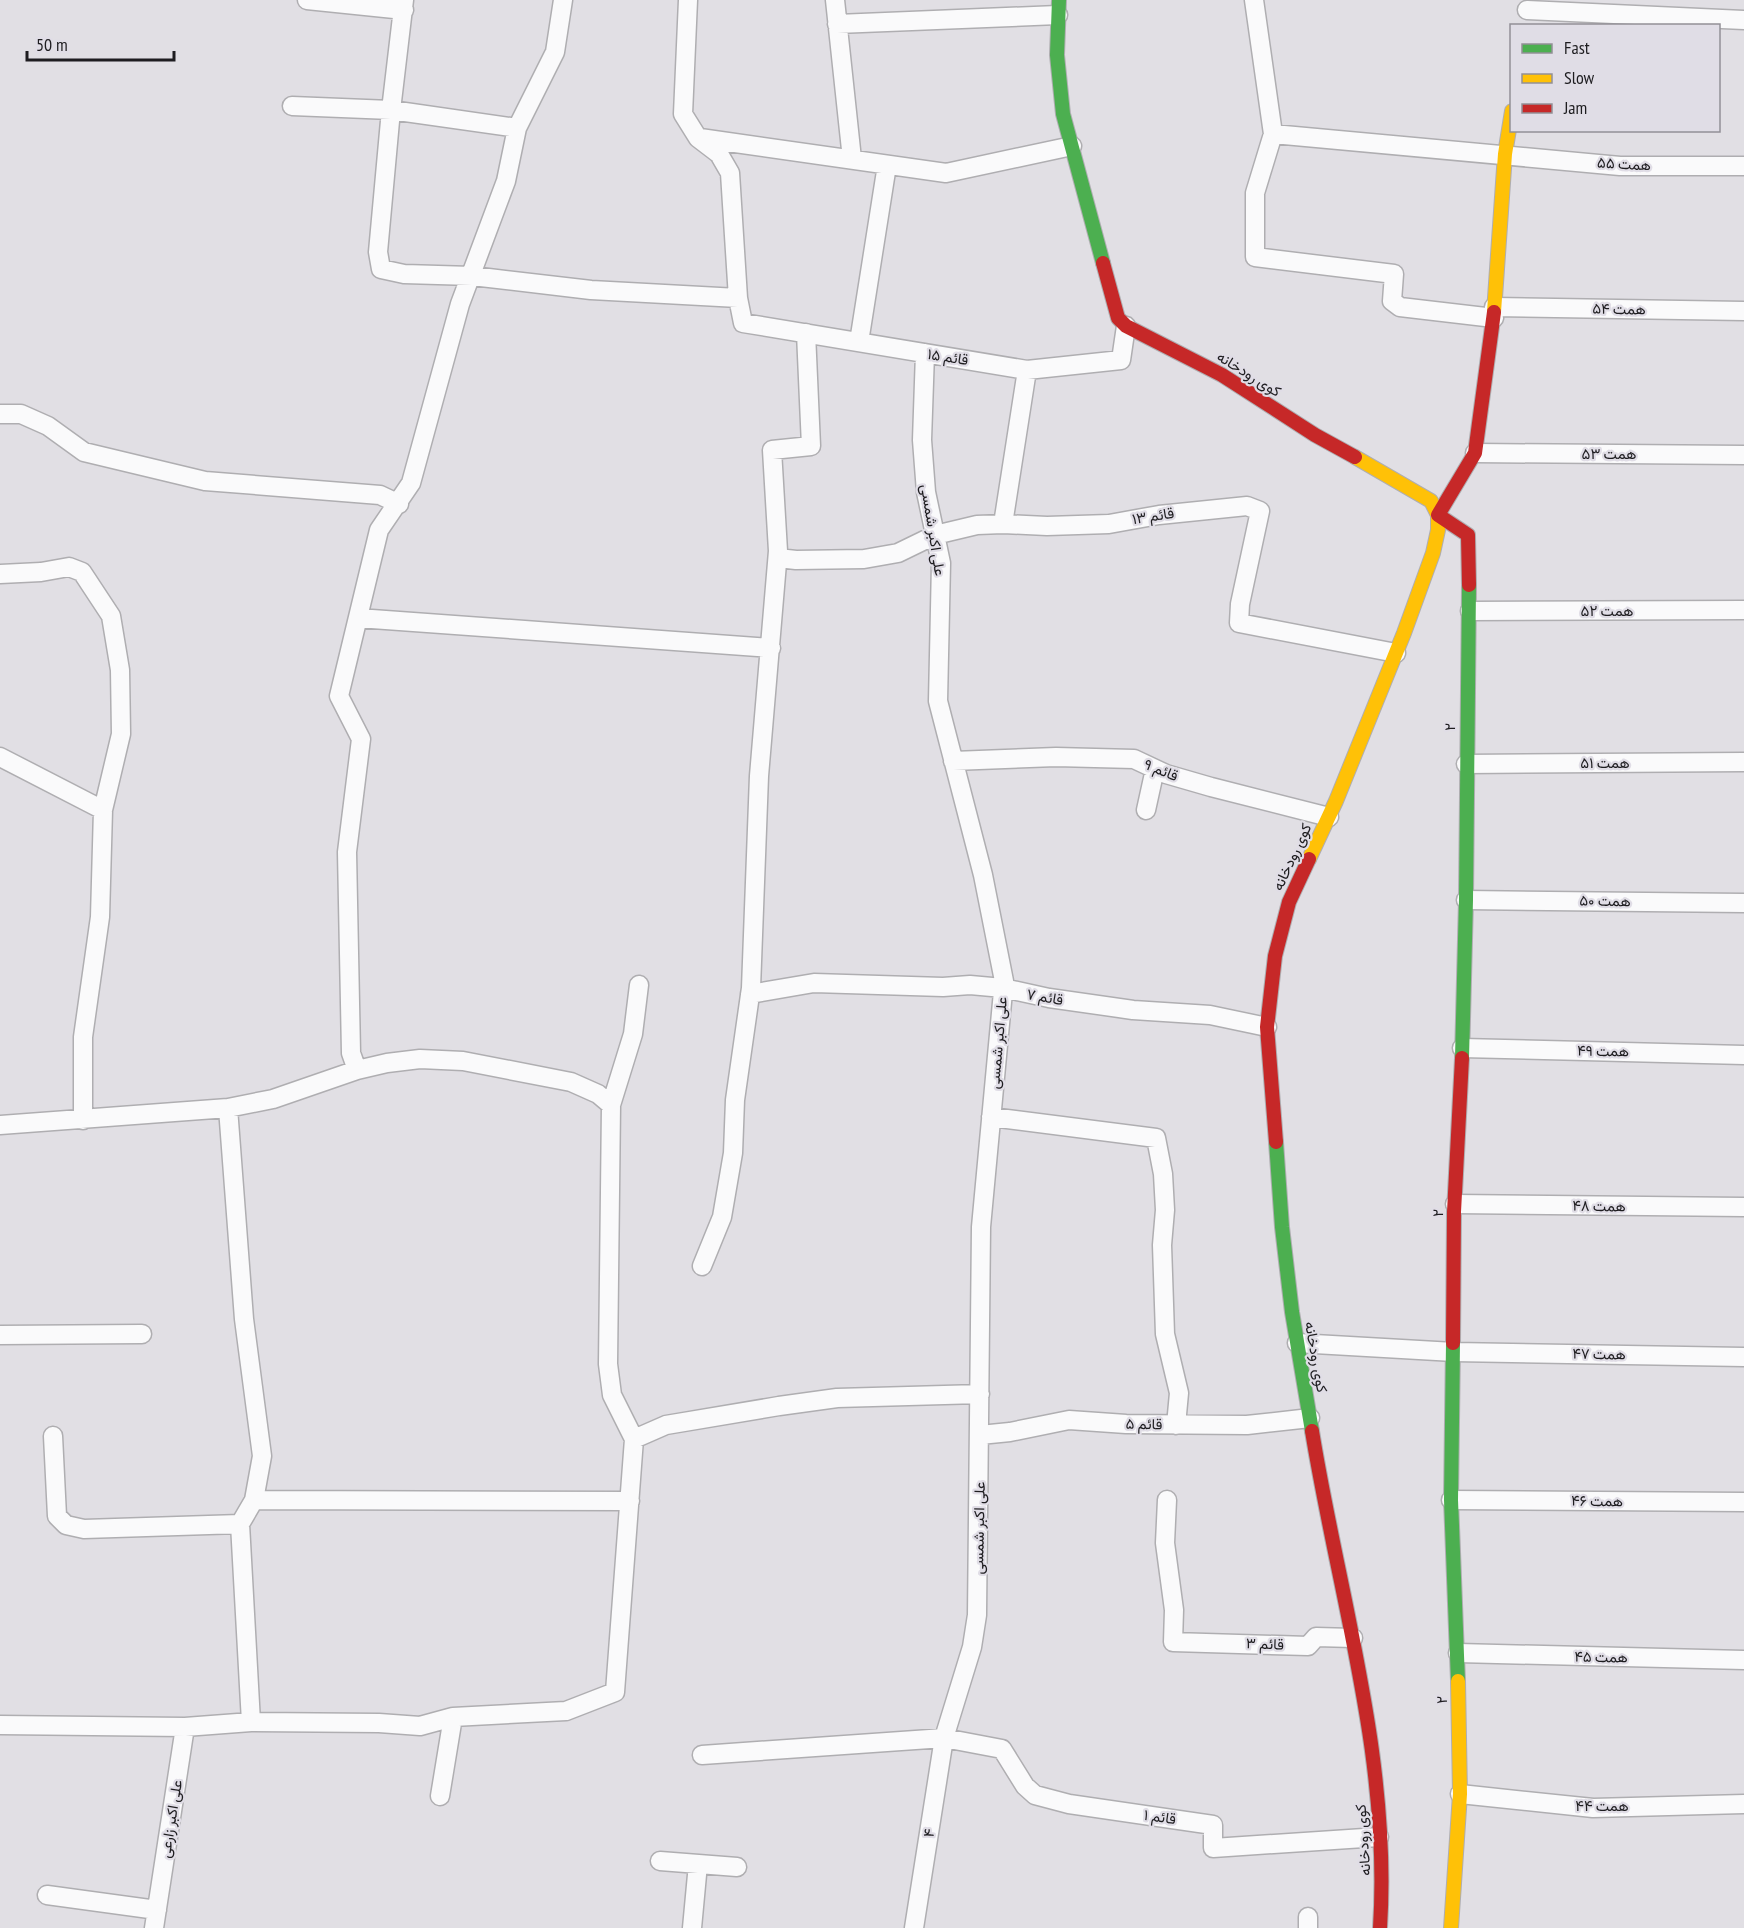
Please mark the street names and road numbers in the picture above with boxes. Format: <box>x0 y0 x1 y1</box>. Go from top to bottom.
street label: همت ۵۵ <box>1597 153 1651 174</box>
street label: همت ۵۴ <box>1592 299 1646 318</box>
street label: قائم ۱۵ <box>926 344 970 370</box>
street label: کوی رودخانه <box>1213 346 1285 402</box>
street label: همت ۵۳ <box>1582 444 1636 463</box>
street label: علی اکبر شمسی <box>916 483 950 577</box>
street label: قائم ۱۳ <box>1131 503 1176 529</box>
street label: همت ۵۲ <box>1581 601 1633 620</box>
street label: ۲ <box>1440 723 1459 731</box>
street label: همت ۵۱ <box>1580 753 1630 772</box>
street label: قائم ۹ <box>1141 754 1181 786</box>
street label: کوی رودخانه <box>1268 820 1316 894</box>
street label: همت ۵۰ <box>1579 891 1631 910</box>
street label: قائم ۷ <box>1025 984 1065 1010</box>
street label: علی اکبر شمسی <box>984 996 1012 1090</box>
street label: همت ۴۹ <box>1577 1041 1629 1060</box>
street label: همت ۴۸ <box>1572 1196 1626 1215</box>
street label: ۲ <box>1428 1209 1447 1217</box>
street label: کوی رودخانه <box>1300 1320 1332 1394</box>
street label: همت ۴۷ <box>1572 1344 1626 1363</box>
street label: قائم ۵ <box>1125 1414 1163 1434</box>
street label: علی اکبر شمسی <box>968 1481 990 1574</box>
street label: همت ۴۶ <box>1571 1491 1623 1510</box>
street label: قائم ۳ <box>1246 1633 1284 1655</box>
street label: همت ۴۵ <box>1574 1647 1628 1666</box>
street label: ۲ <box>1432 1696 1451 1704</box>
street label: علی اکبر زارعی <box>155 1778 187 1860</box>
street label: همت ۴۴ <box>1575 1796 1629 1815</box>
street label: کوی رودخانه <box>1350 1803 1375 1877</box>
street label: قائم ۱ <box>1143 1805 1178 1829</box>
street label: ۴ <box>918 1827 939 1839</box>

